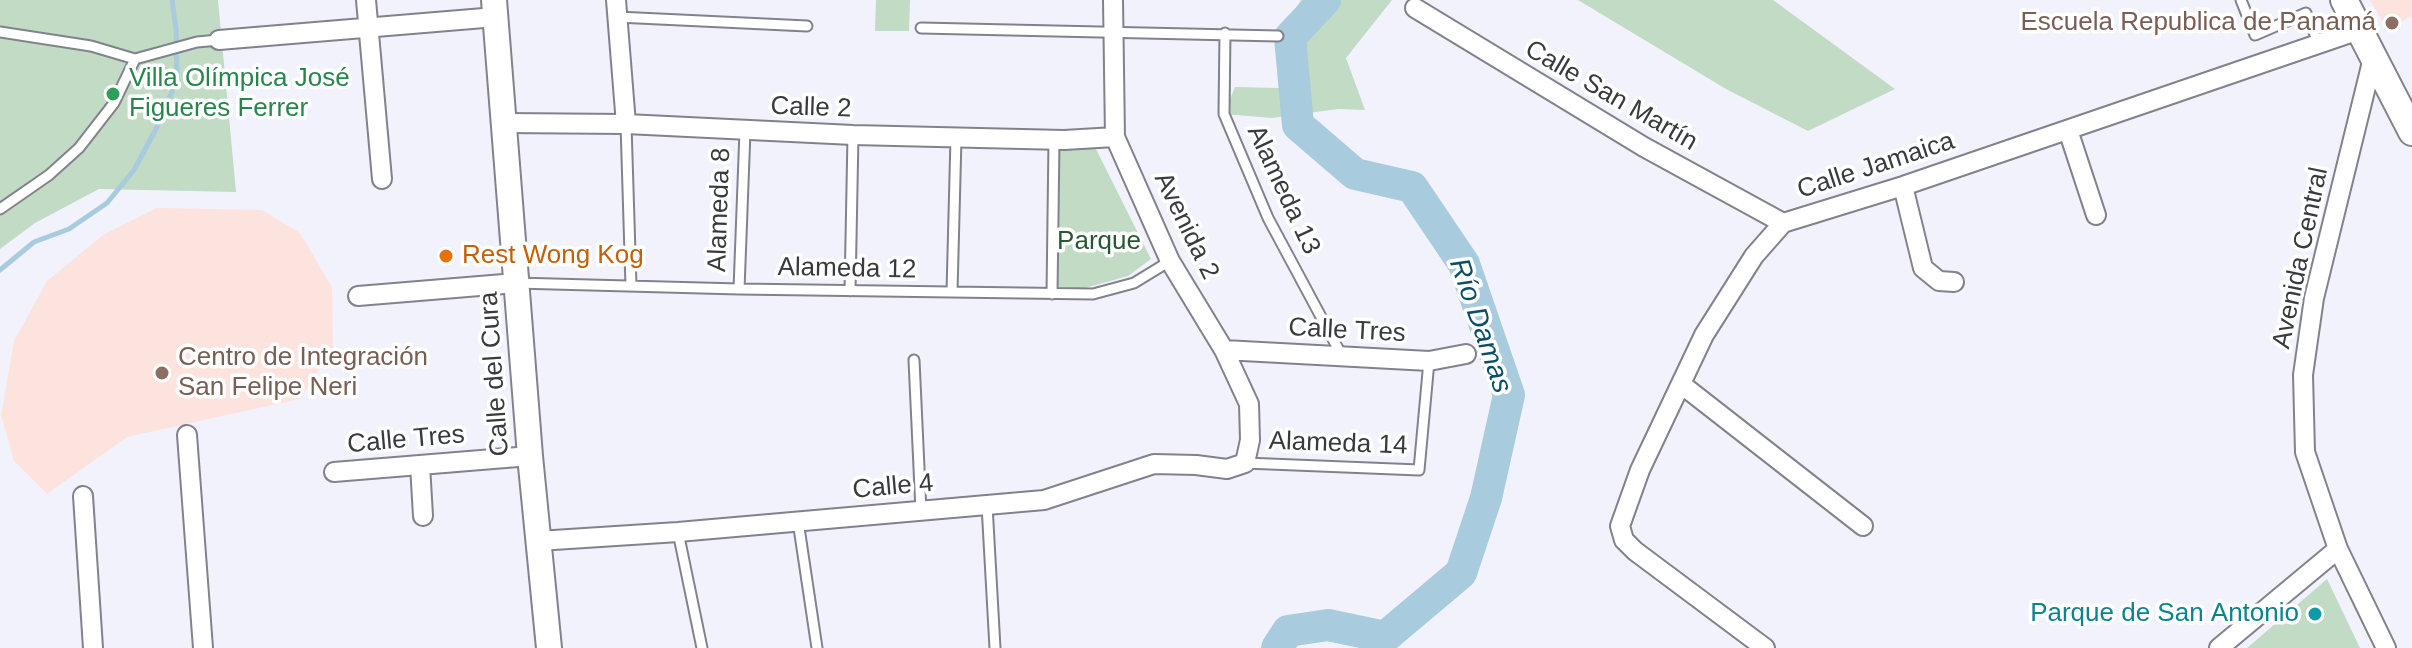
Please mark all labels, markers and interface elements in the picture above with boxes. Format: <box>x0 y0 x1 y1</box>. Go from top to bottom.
place label: Escuela Republica de Panamá <box>2020 7 2376 39</box>
marker: Escuela Republica de Panamá <box>2383 14 2401 32</box>
street label: Calle San Martín <box>1519 34 1703 158</box>
place label: Villa Olímpica José Figueres Ferrer <box>129 63 350 124</box>
marker: Villa Olímpica José Figueres Ferrer <box>104 85 122 103</box>
street label: Calle 2 <box>770 91 852 125</box>
street label: Alameda 13 <box>1240 121 1326 259</box>
street label: Calle Jamaica <box>1794 126 1958 206</box>
street label: Alameda 8 <box>702 147 738 273</box>
street label: Avenida Central <box>2267 165 2335 351</box>
street label: Avenida 2 <box>1147 167 1225 285</box>
park label: Parque <box>1057 226 1141 258</box>
place label: Rest Wong Kog <box>462 240 644 272</box>
marker: Rest Wong Kog <box>437 247 455 265</box>
street label: Alameda 12 <box>777 252 917 286</box>
water label: Río Damas <box>1441 254 1519 398</box>
street label: Calle del Cura <box>474 291 516 457</box>
street label: Calle Tres <box>1288 312 1406 350</box>
place label: Centro de Integración San Felipe Neri <box>178 342 428 404</box>
marker: Centro de Integración San Felipe Neri <box>153 364 171 382</box>
street label: Calle Tres <box>346 419 466 461</box>
street label: Alameda 14 <box>1268 426 1408 462</box>
street label: Calle 4 <box>851 468 935 506</box>
place label: Parque de San Antonio <box>2030 598 2299 630</box>
marker: Parque de San Antonio <box>2306 605 2324 623</box>

